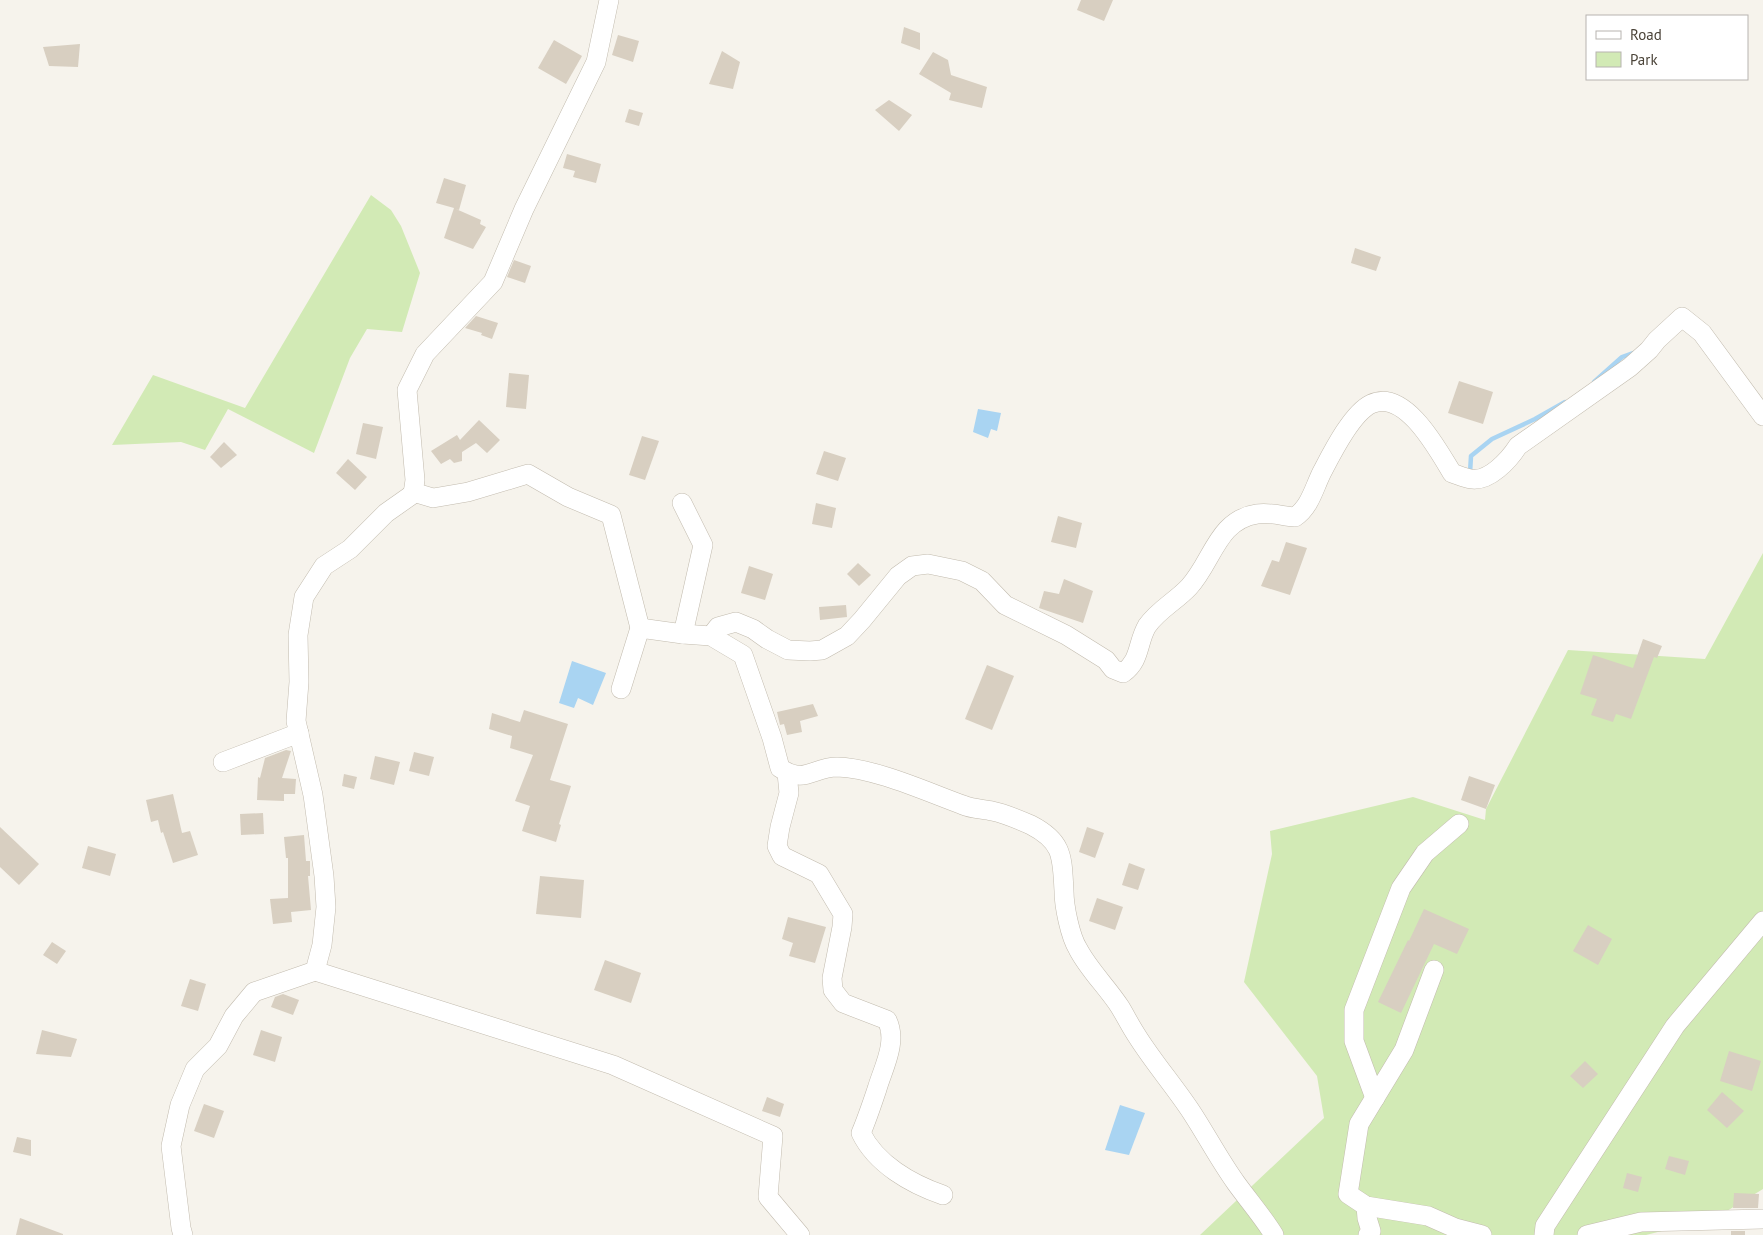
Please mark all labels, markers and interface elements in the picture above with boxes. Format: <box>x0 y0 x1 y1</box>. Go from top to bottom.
legend <box>1586 15 1748 80</box>
text: Road <box>1630 25 1662 44</box>
text: Park <box>1630 50 1658 69</box>

